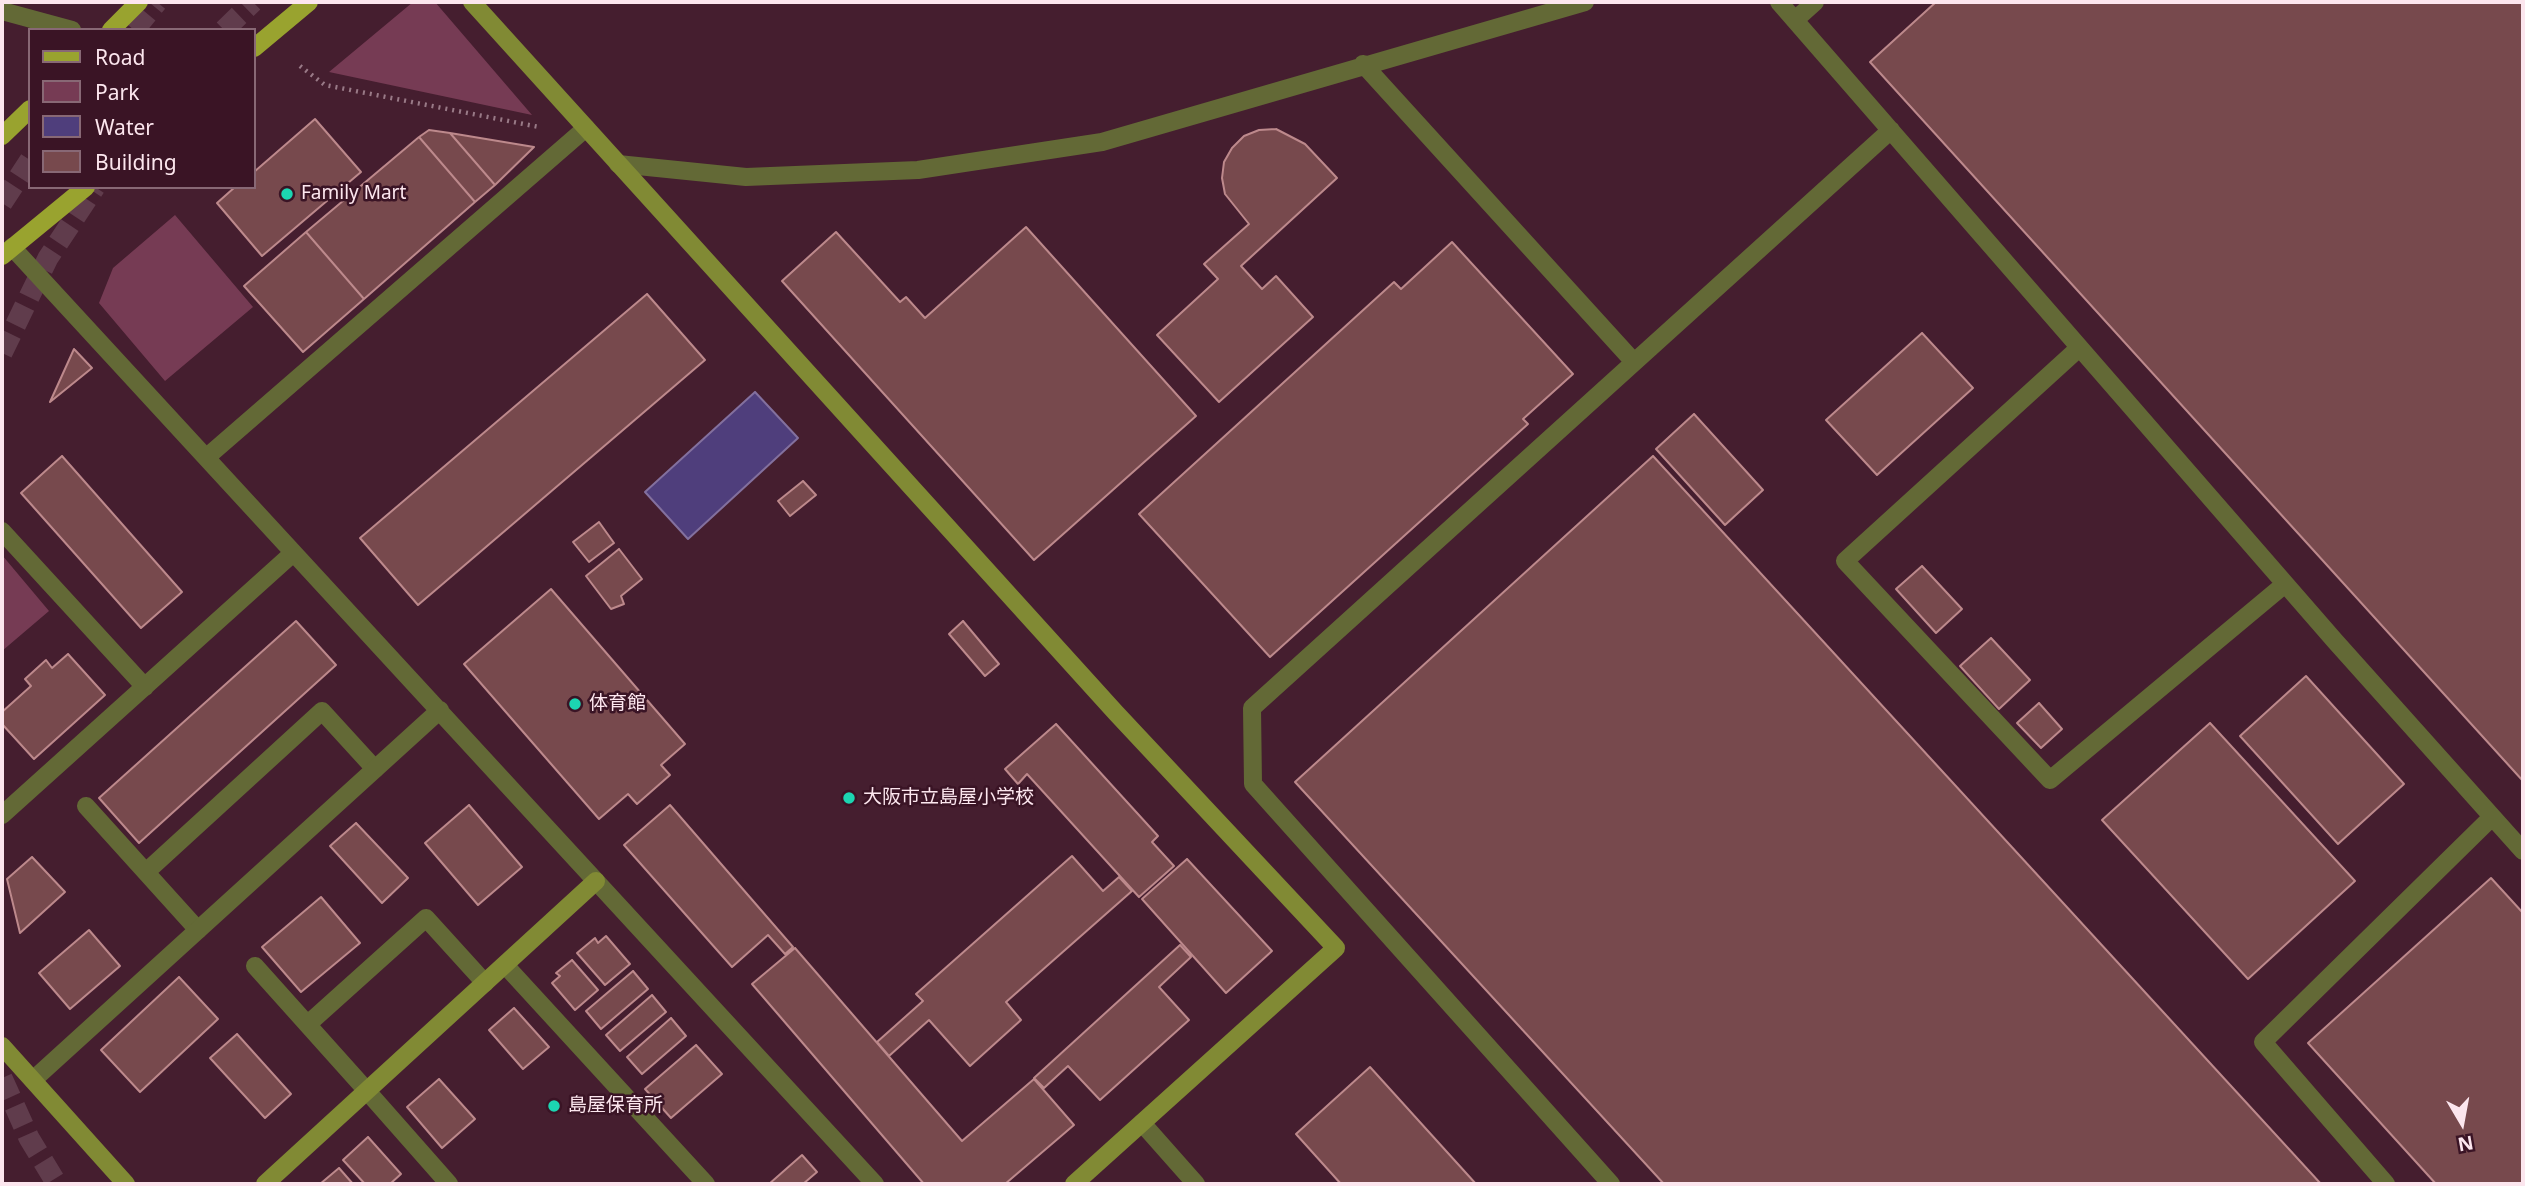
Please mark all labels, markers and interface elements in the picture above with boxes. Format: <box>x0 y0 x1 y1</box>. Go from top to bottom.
legend <box>28 28 256 189</box>
text: Road <box>95 43 145 71</box>
text: Park <box>95 78 139 106</box>
text: Water <box>95 113 154 141</box>
text: Building <box>95 148 177 176</box>
place label: Family Mart <box>301 183 406 205</box>
marker: Family Mart <box>279 186 295 202</box>
place label: 体育館 <box>589 693 646 715</box>
marker: 体育館 <box>567 696 583 712</box>
place label: 大阪市立島屋小学校 <box>863 787 1034 809</box>
marker: 大阪市立島屋小学校 <box>841 790 857 806</box>
north arrow <box>2427 1088 2497 1158</box>
place label: 島屋保育所 <box>568 1095 663 1117</box>
marker: 島屋保育所 <box>546 1098 562 1114</box>
text: N <box>2456 1130 2476 1158</box>

